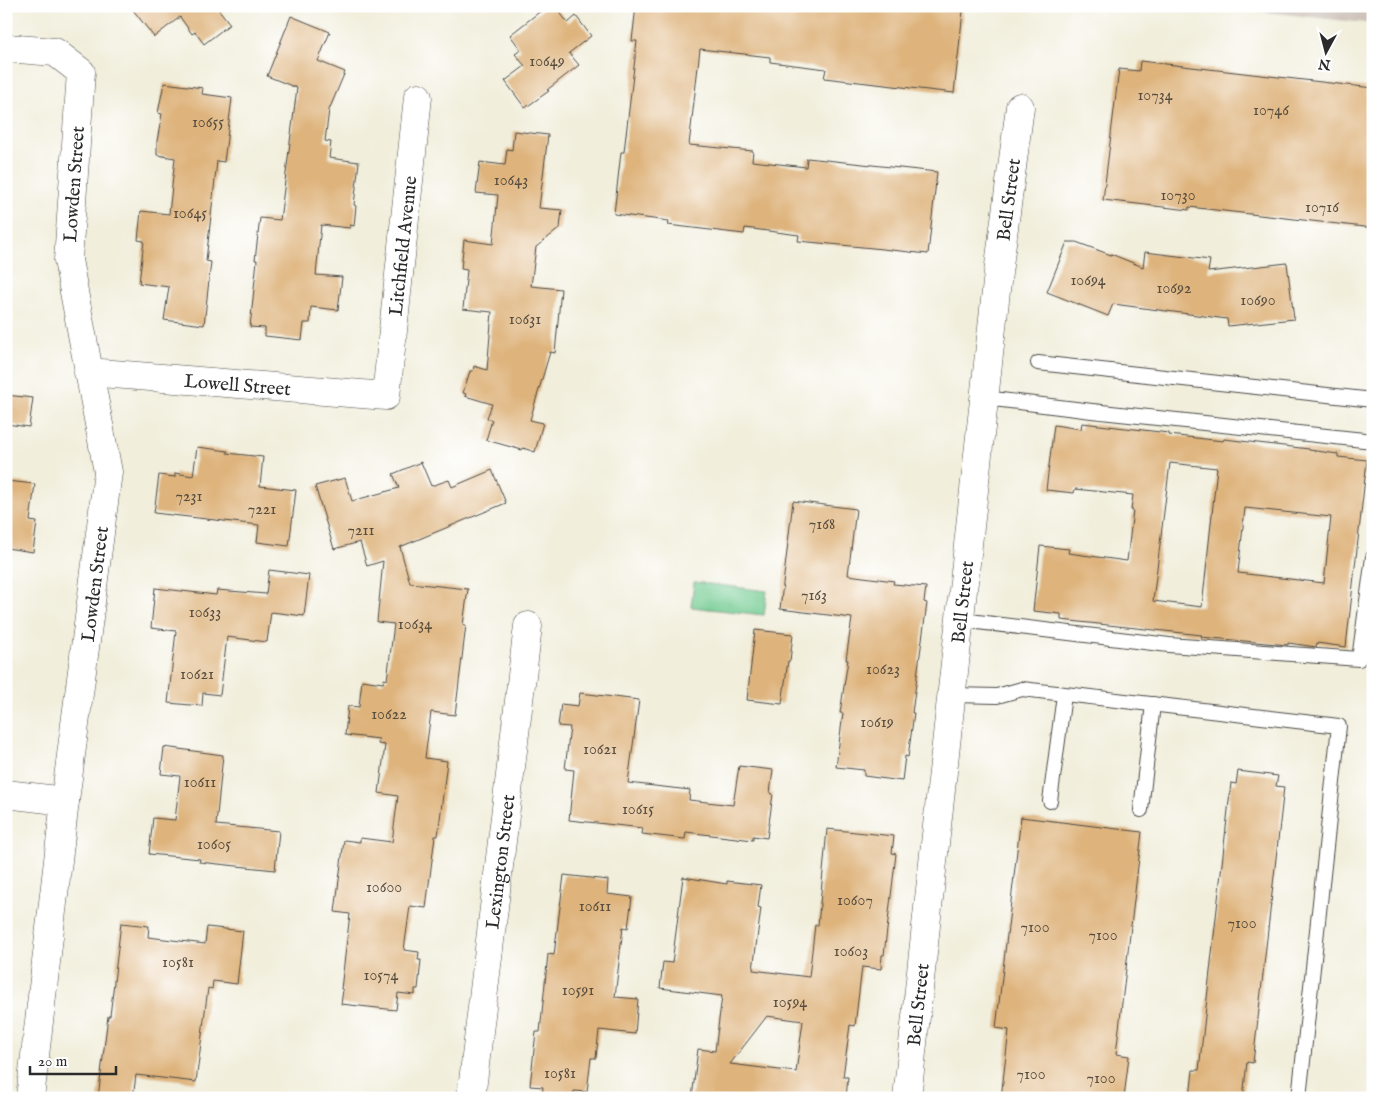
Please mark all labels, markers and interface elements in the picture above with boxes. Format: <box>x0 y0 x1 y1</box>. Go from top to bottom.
north arrow <box>1302 28 1352 78</box>
house number: 10649 <box>529 52 565 72</box>
text: N <box>1317 54 1333 74</box>
house number: 10734 <box>1137 86 1173 106</box>
house number: 10746 <box>1253 101 1289 121</box>
house number: 10655 <box>192 113 224 133</box>
street label: Lowden Street <box>59 125 91 243</box>
street label: Bell Street <box>992 157 1027 243</box>
house number: 10643 <box>494 171 528 191</box>
street label: Litchfield Avenue <box>385 175 424 317</box>
house number: 10730 <box>1160 186 1196 206</box>
house number: 10716 <box>1305 198 1339 218</box>
house number: 10645 <box>173 204 207 224</box>
house number: 10694 <box>1070 271 1106 291</box>
house number: 10692 <box>1157 279 1191 299</box>
house number: 10690 <box>1240 291 1276 311</box>
house number: 10631 <box>509 310 541 330</box>
street label: Lowell Street <box>183 370 292 402</box>
house number: 7231 <box>176 487 203 507</box>
house number: 7221 <box>248 500 276 520</box>
house number: 7168 <box>809 515 835 535</box>
house number: 7211 <box>348 521 374 541</box>
street label: Lowden Street <box>77 525 115 643</box>
street label: Bell Street <box>947 559 980 645</box>
house number: 7163 <box>801 586 827 606</box>
house number: 10633 <box>189 603 221 623</box>
house number: 10634 <box>398 615 432 635</box>
house number: 10623 <box>866 660 900 680</box>
house number: 10621 <box>180 665 214 685</box>
house number: 10622 <box>371 705 407 725</box>
house number: 10619 <box>860 713 894 733</box>
house number: 10621 <box>583 740 617 760</box>
house number: 10611 <box>184 773 216 793</box>
street label: Lexington Street <box>481 793 522 931</box>
house number: 10615 <box>622 800 654 820</box>
house number: 10605 <box>197 835 231 855</box>
house number: 10600 <box>366 878 402 898</box>
house number: 10607 <box>837 891 873 911</box>
house number: 10611 <box>579 897 611 917</box>
house number: 7100 <box>1227 914 1257 934</box>
house number: 7100 <box>1020 918 1050 938</box>
house number: 7100 <box>1088 926 1118 946</box>
house number: 10603 <box>834 942 868 962</box>
house number: 10581 <box>162 953 194 973</box>
street label: Bell Street <box>903 962 936 1047</box>
house number: 10574 <box>364 966 399 986</box>
house number: 10591 <box>562 981 594 1001</box>
house number: 10594 <box>773 993 807 1013</box>
scale bar <box>30 1044 116 1076</box>
text: 20 m <box>38 1052 68 1071</box>
house number: 10581 <box>544 1064 576 1084</box>
house number: 7100 <box>1016 1065 1046 1085</box>
house number: 7100 <box>1086 1069 1116 1089</box>

